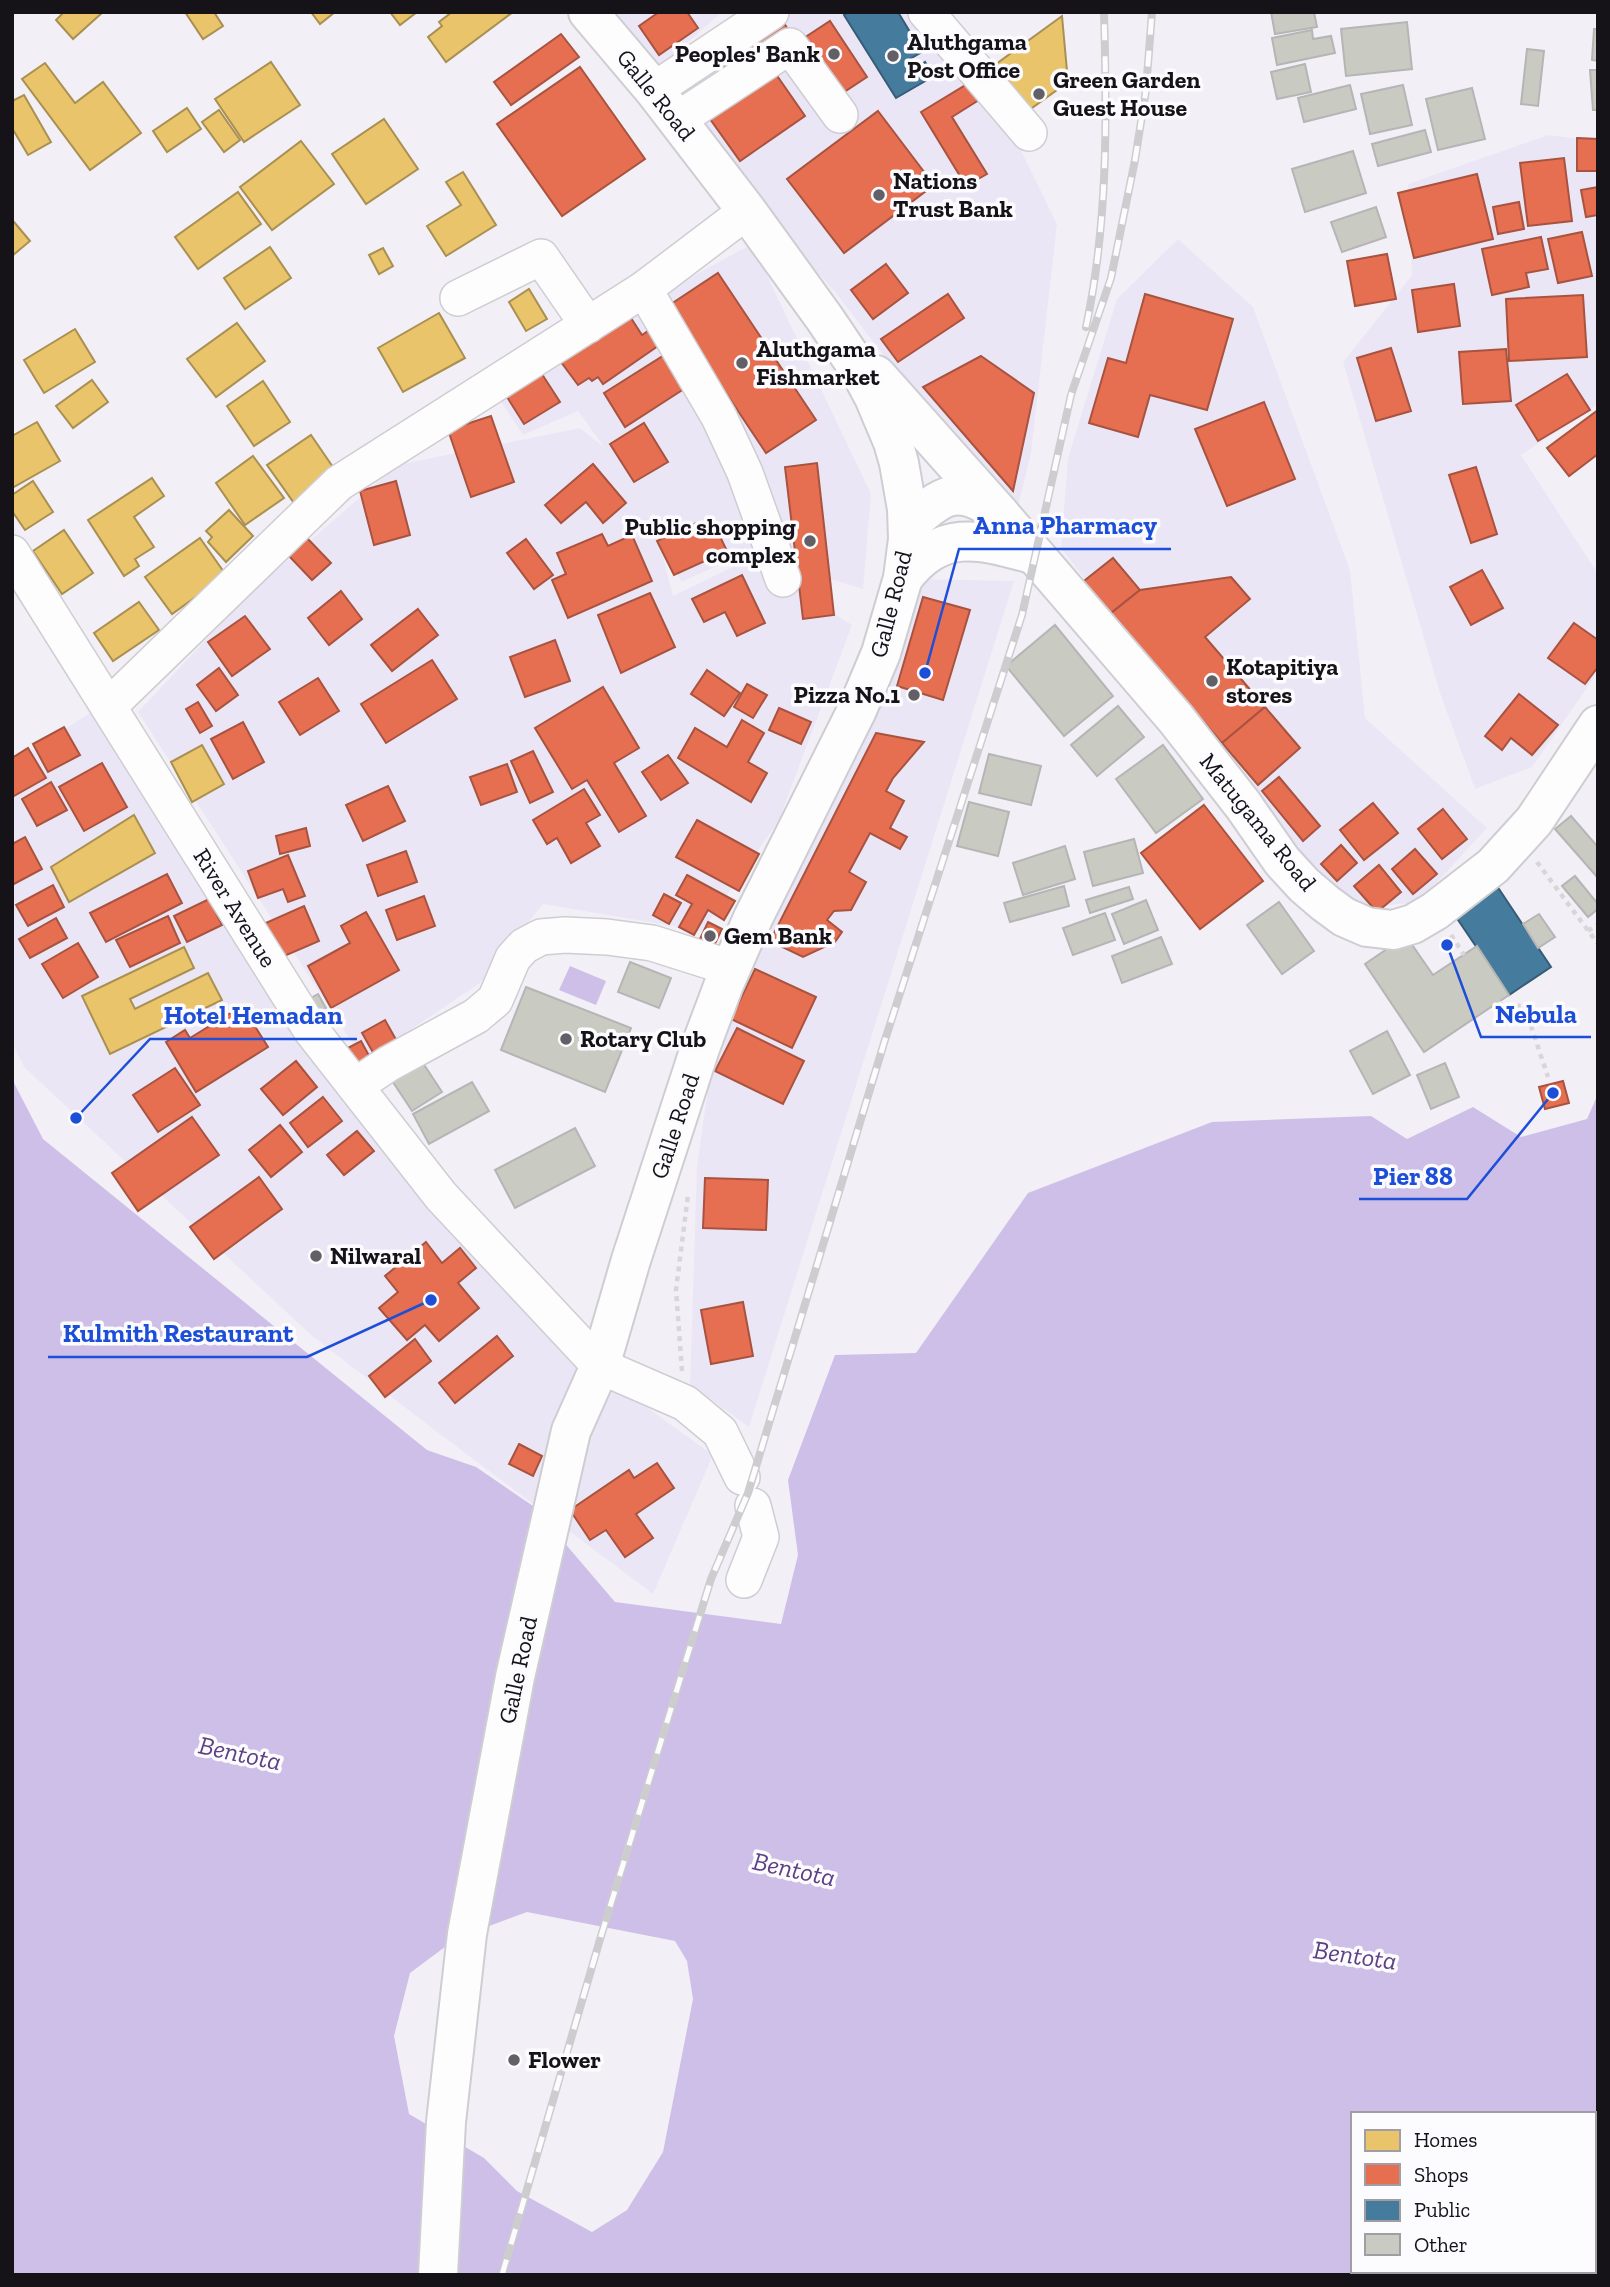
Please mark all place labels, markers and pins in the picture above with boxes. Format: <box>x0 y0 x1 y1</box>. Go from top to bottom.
place label: Aluthgama Post Office <box>907 27 1027 84</box>
place label: Peoples' Bank <box>675 39 820 68</box>
marker: Peoples' Bank <box>826 46 842 62</box>
marker: Aluthgama Post Office <box>885 48 901 64</box>
place label: Green Garden Guest House <box>1053 65 1200 122</box>
marker: Green Garden Guest House <box>1031 86 1047 102</box>
place label: Nations Trust Bank <box>893 166 1013 223</box>
marker: Nations Trust Bank <box>871 187 887 203</box>
place label: Aluthgama Fishmarket <box>756 334 880 391</box>
marker: Aluthgama Fishmarket <box>734 355 750 371</box>
callout: Anna Pharmacy <box>959 502 1171 549</box>
place label: Public shopping complex <box>625 512 796 569</box>
marker: Public shopping complex <box>802 533 818 549</box>
place label: Kotapitiya stores <box>1226 652 1338 709</box>
marker: Kotapitiya stores <box>1204 673 1220 689</box>
place label: Pizza No.1 <box>794 680 900 709</box>
marker: Pizza No.1 <box>906 687 922 703</box>
place label: Gem Bank <box>724 921 832 950</box>
marker: Gem Bank <box>702 928 718 944</box>
callout: Nebula <box>1481 990 1591 1037</box>
callout: Hotel Hemadan <box>150 992 357 1039</box>
place label: Rotary Club <box>580 1024 706 1053</box>
marker: Rotary Club <box>558 1031 574 1047</box>
callout: Pier 88 <box>1359 1152 1467 1199</box>
place label: Nilwaral <box>330 1241 422 1270</box>
marker: Nilwaral <box>308 1248 324 1264</box>
callout: Kulmith Restaurant <box>48 1310 307 1357</box>
place label: Flower <box>528 2045 601 2074</box>
marker: Flower <box>506 2052 522 2068</box>

